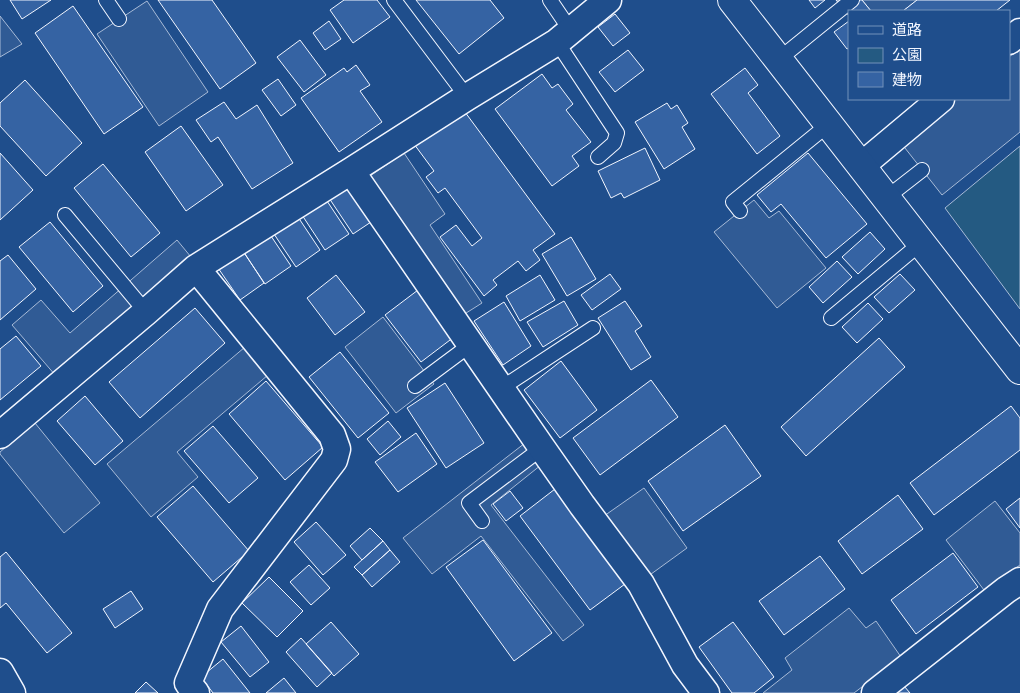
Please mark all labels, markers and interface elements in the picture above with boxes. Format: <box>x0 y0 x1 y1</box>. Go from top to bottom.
legend <box>848 10 1010 100</box>
text: 道路 <box>892 19 922 41</box>
text: 公園 <box>892 44 922 66</box>
text: 建物 <box>892 69 922 91</box>

